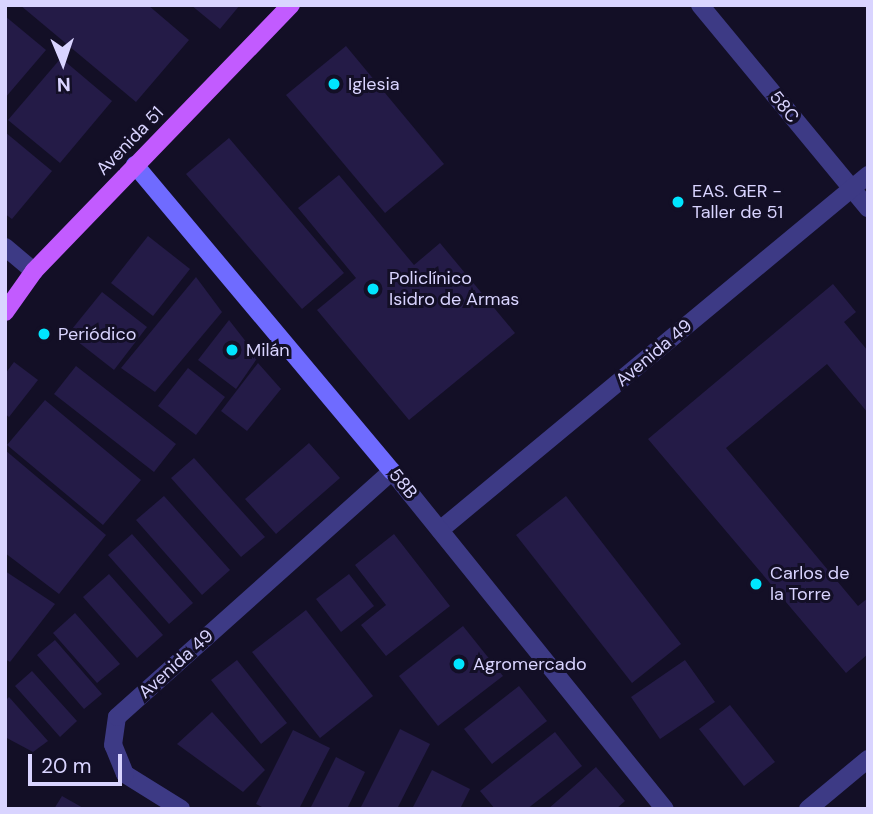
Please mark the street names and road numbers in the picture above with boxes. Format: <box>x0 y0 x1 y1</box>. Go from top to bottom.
street label: 58C <box>765 87 803 127</box>
street label: Avenida 51 <box>92 102 168 180</box>
street label: Avenida 49 <box>611 315 697 391</box>
street label: 58B <box>384 464 422 504</box>
street label: Avenida 49 <box>134 625 218 703</box>

